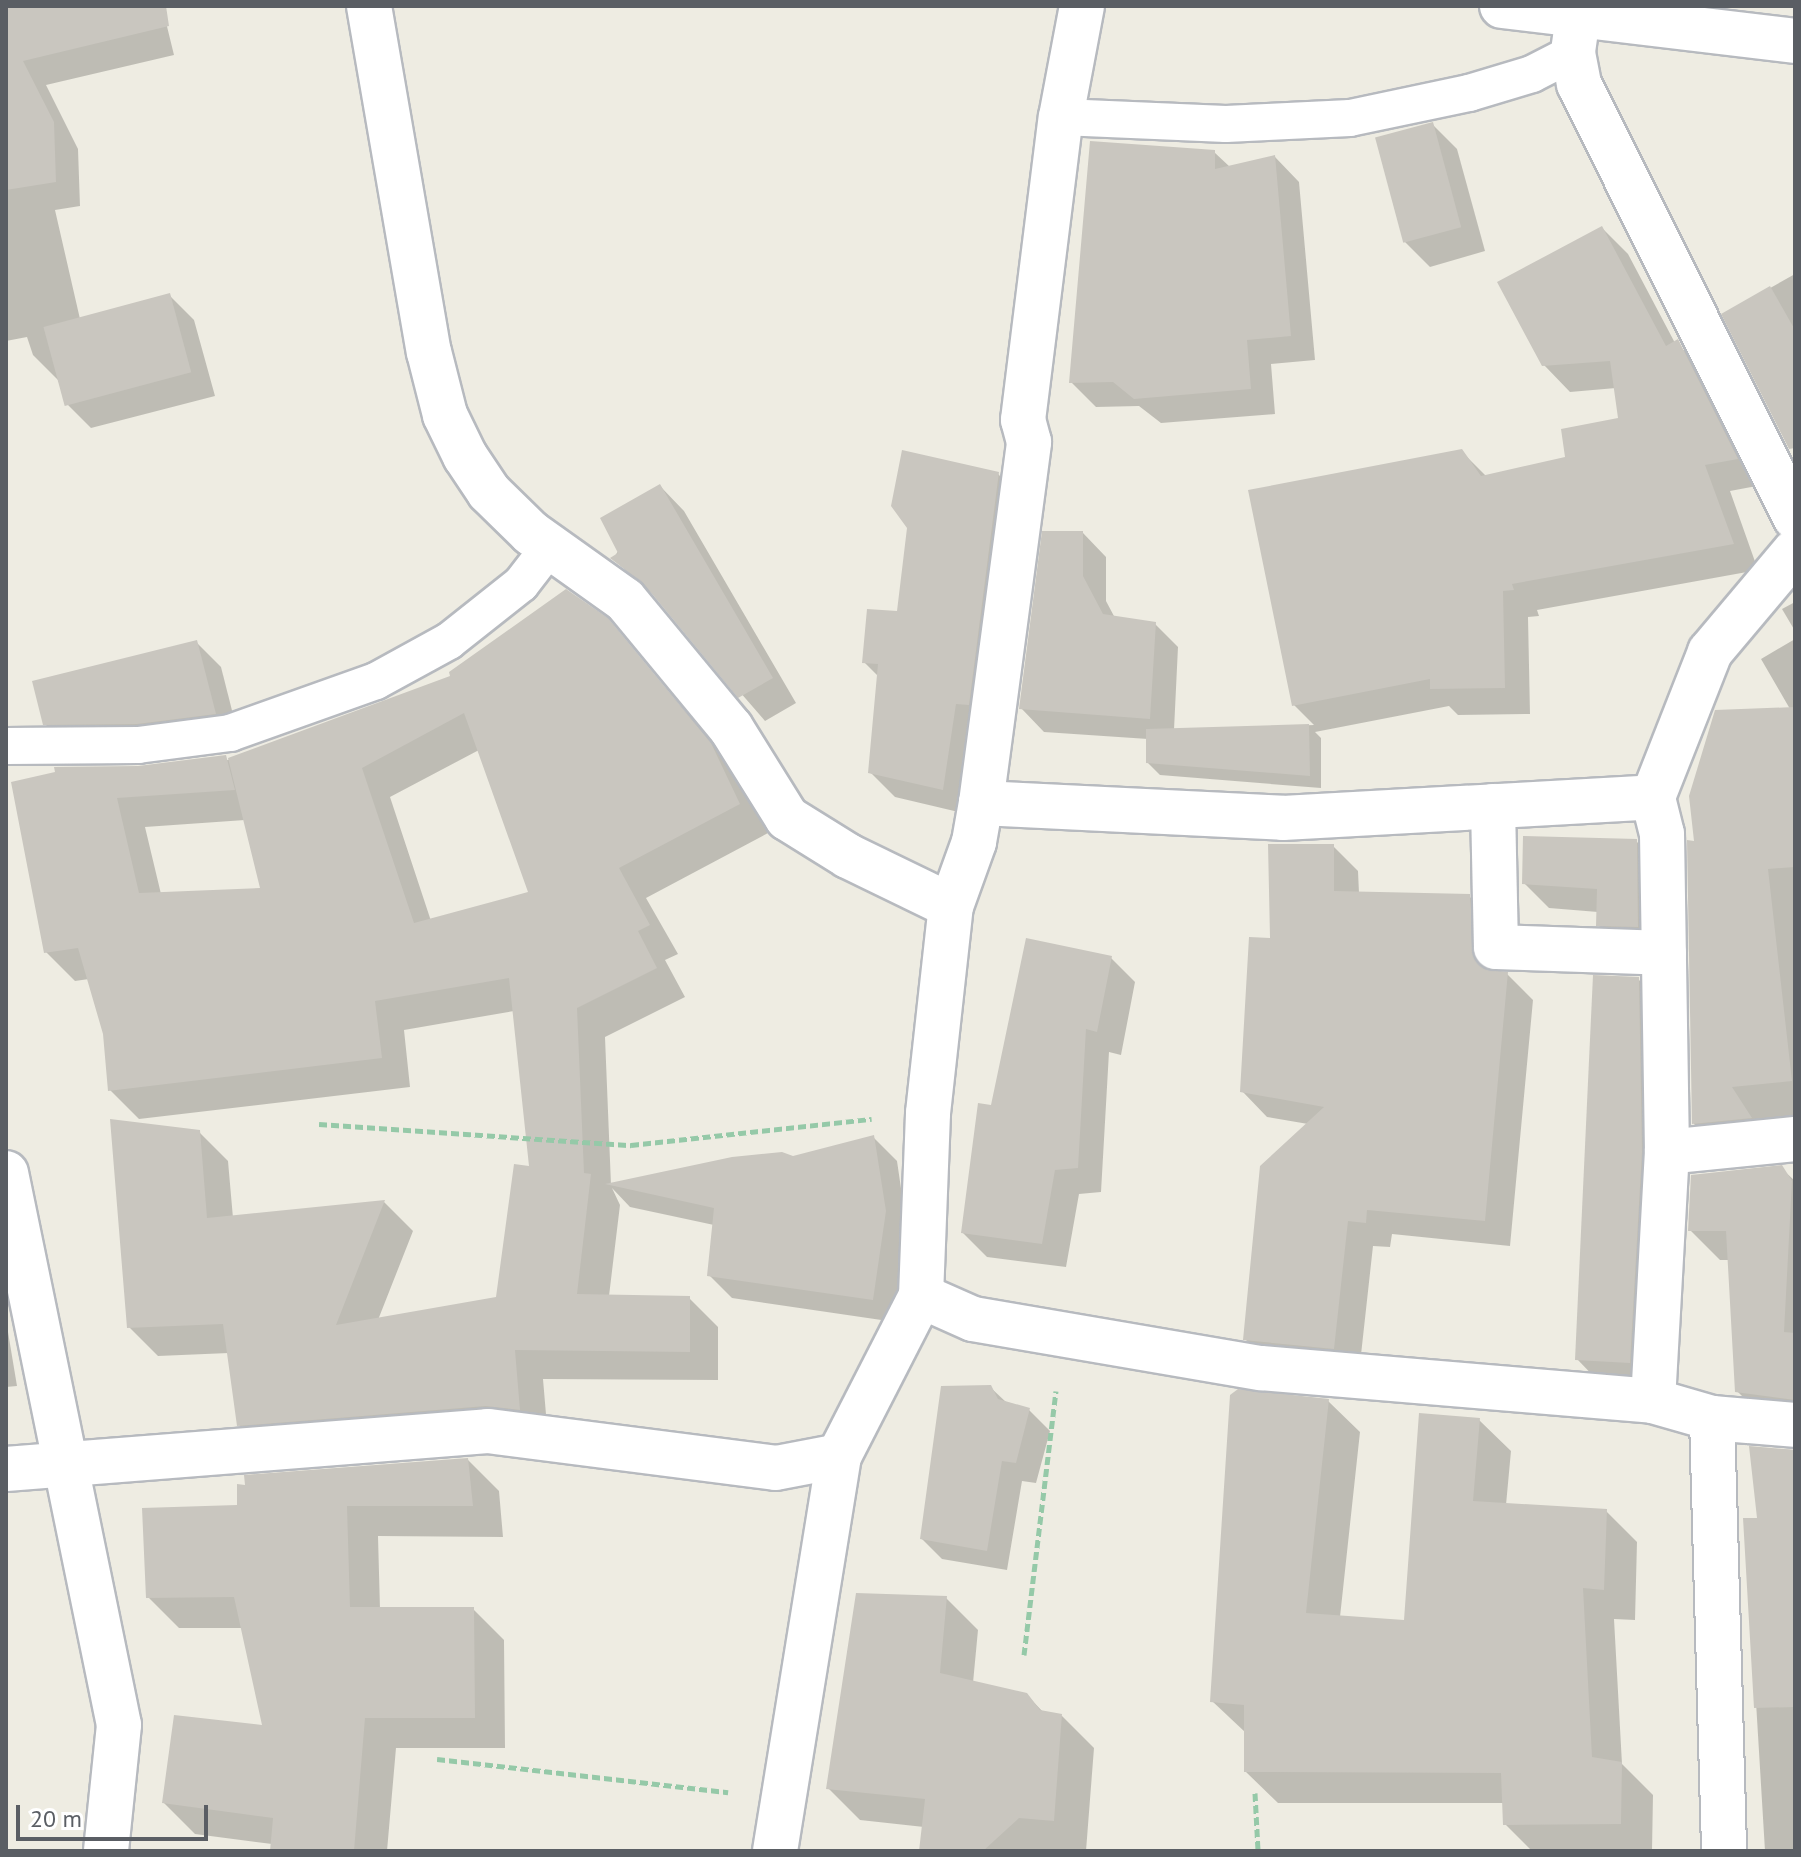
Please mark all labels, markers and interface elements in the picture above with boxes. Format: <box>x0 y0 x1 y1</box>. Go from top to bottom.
scale bar <box>20 1789 212 1839</box>
text: 20 m <box>30 1803 82 1834</box>

